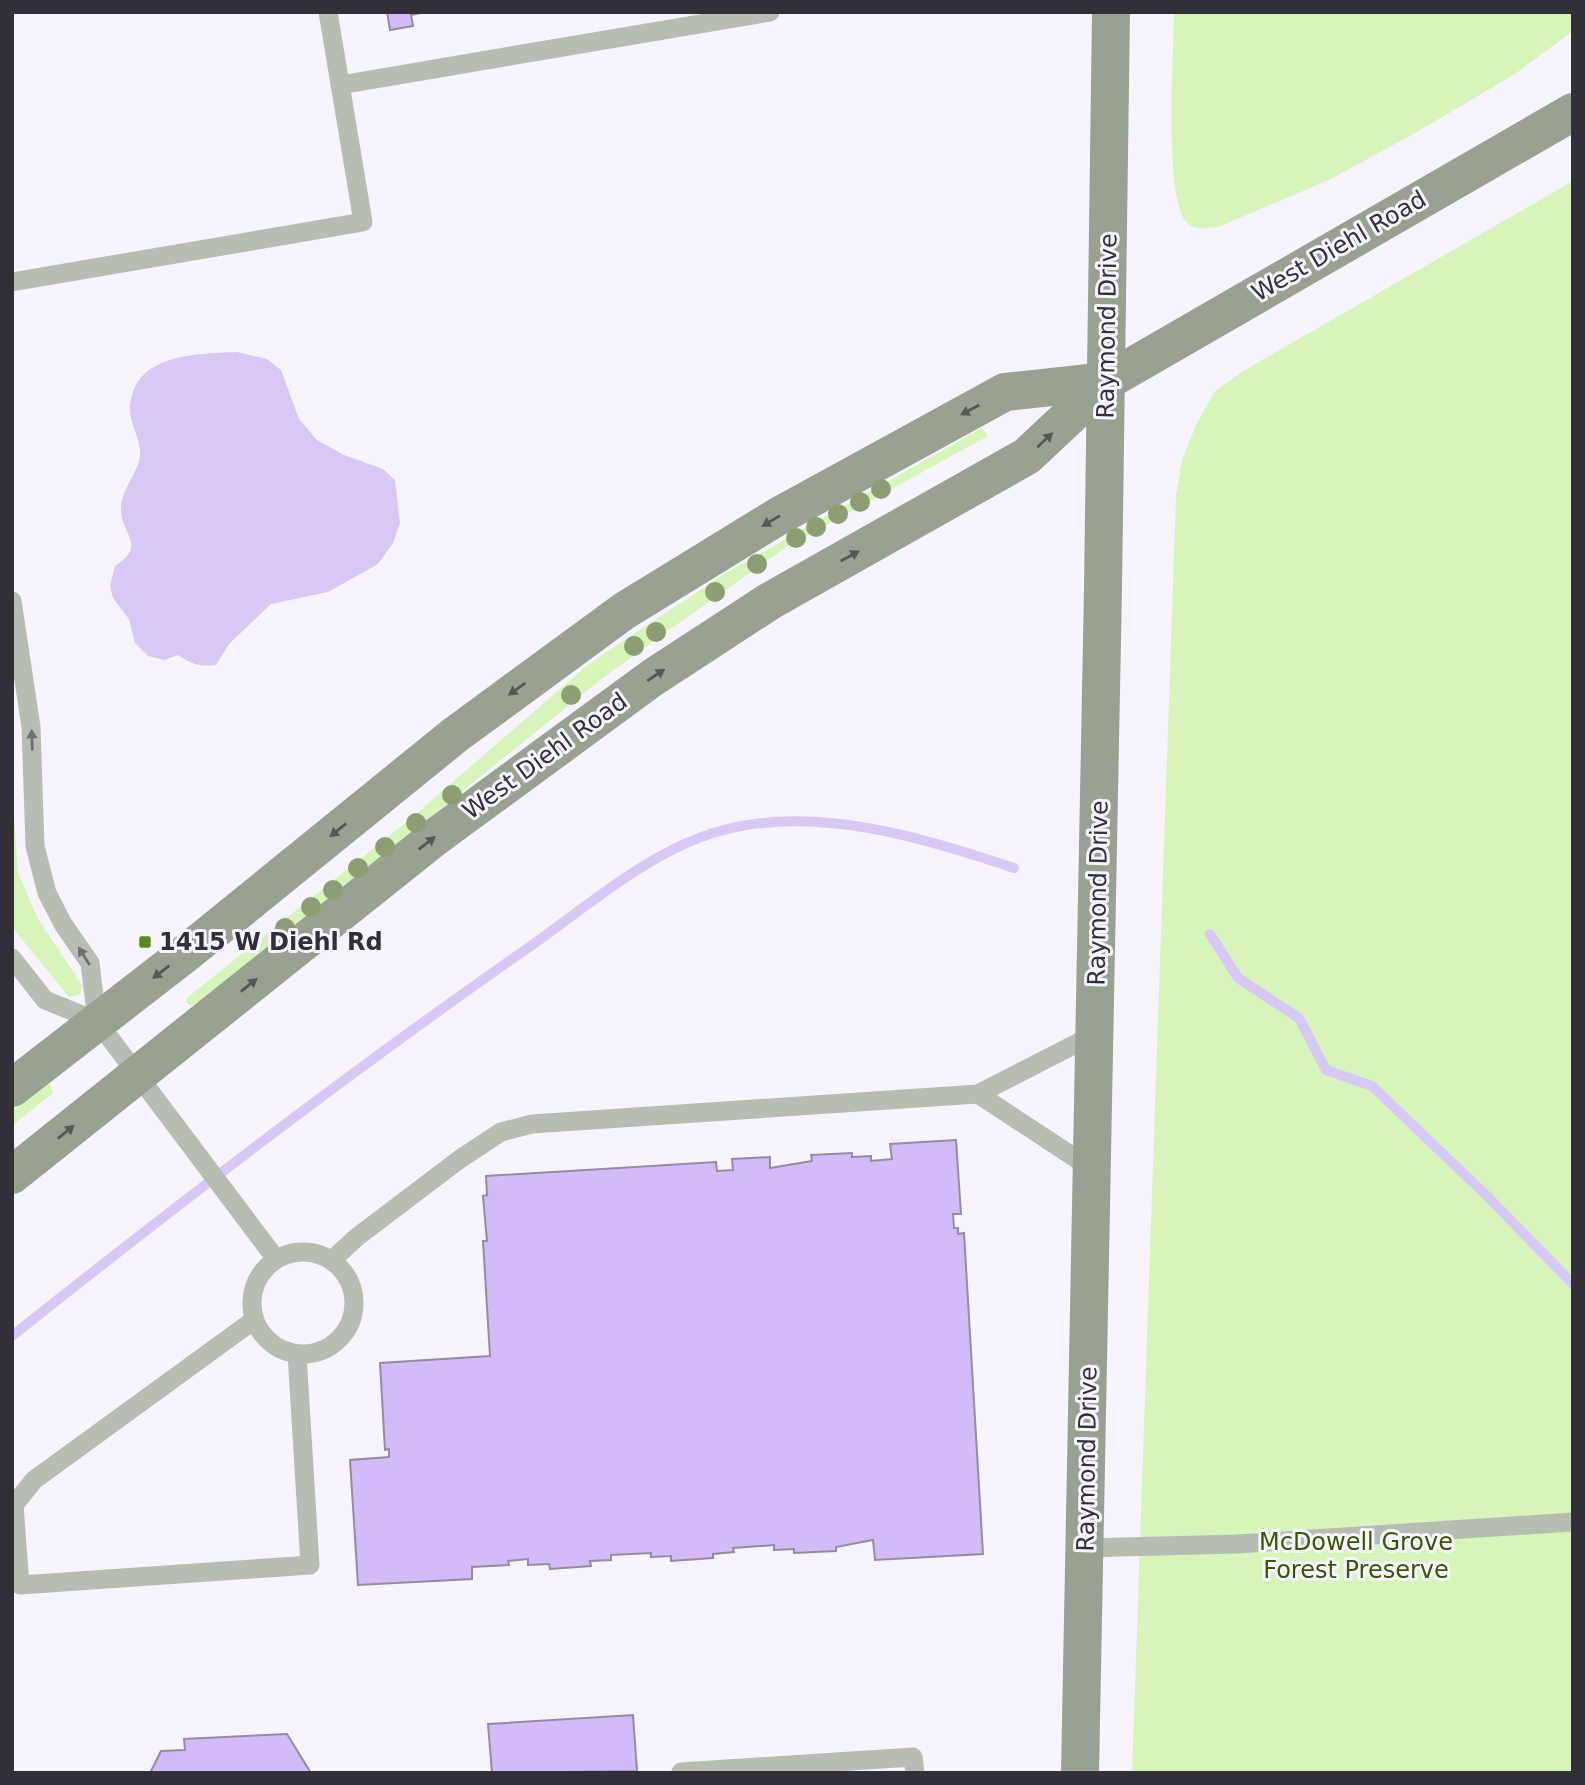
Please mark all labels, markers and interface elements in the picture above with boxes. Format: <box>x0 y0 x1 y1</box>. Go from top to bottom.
street label: West Diehl Road <box>1247 185 1431 307</box>
street label: Raymond Drive <box>1091 233 1123 419</box>
one-way arrow <box>960 405 980 416</box>
one-way arrow <box>1036 431 1053 448</box>
one-way arrow <box>762 515 781 527</box>
one-way arrow <box>840 550 860 562</box>
one-way arrow <box>646 669 666 682</box>
one-way arrow <box>508 682 526 696</box>
street label: West Diehl Road <box>457 687 633 825</box>
one-way arrow <box>26 729 37 751</box>
street label: Raymond Drive <box>1082 800 1114 986</box>
one-way arrow <box>330 822 348 837</box>
one-way arrow <box>419 836 436 851</box>
place label: 1415 W Diehl Rd <box>159 928 383 956</box>
marker: 1415 W Diehl Rd <box>137 934 153 950</box>
one-way arrow <box>77 946 90 965</box>
one-way arrow <box>152 964 170 979</box>
one-way arrow <box>241 978 258 993</box>
one-way arrow <box>57 1125 74 1140</box>
street label: Raymond Drive <box>1071 1366 1103 1552</box>
park label: McDowell Grove Forest Preserve <box>1259 1528 1453 1584</box>

